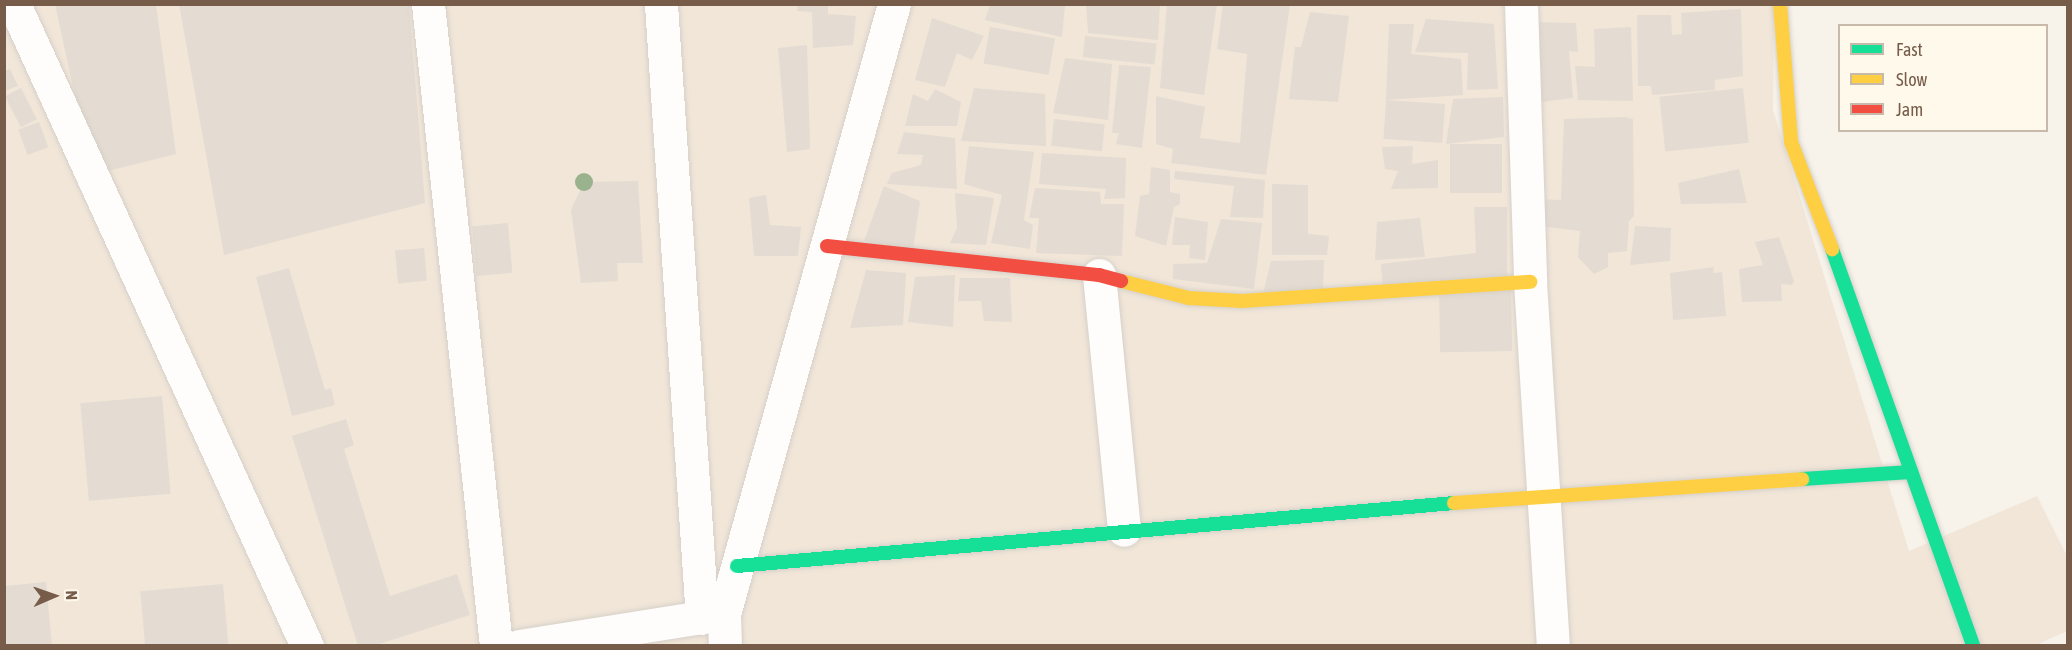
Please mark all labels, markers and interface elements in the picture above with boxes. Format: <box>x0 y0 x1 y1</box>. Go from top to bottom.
legend <box>1838 24 2048 132</box>
text: Fast <box>1896 39 1923 60</box>
text: Slow <box>1896 69 1927 90</box>
text: Jam <box>1896 99 1923 120</box>
north arrow <box>24 566 84 626</box>
text: N <box>63 590 81 600</box>

